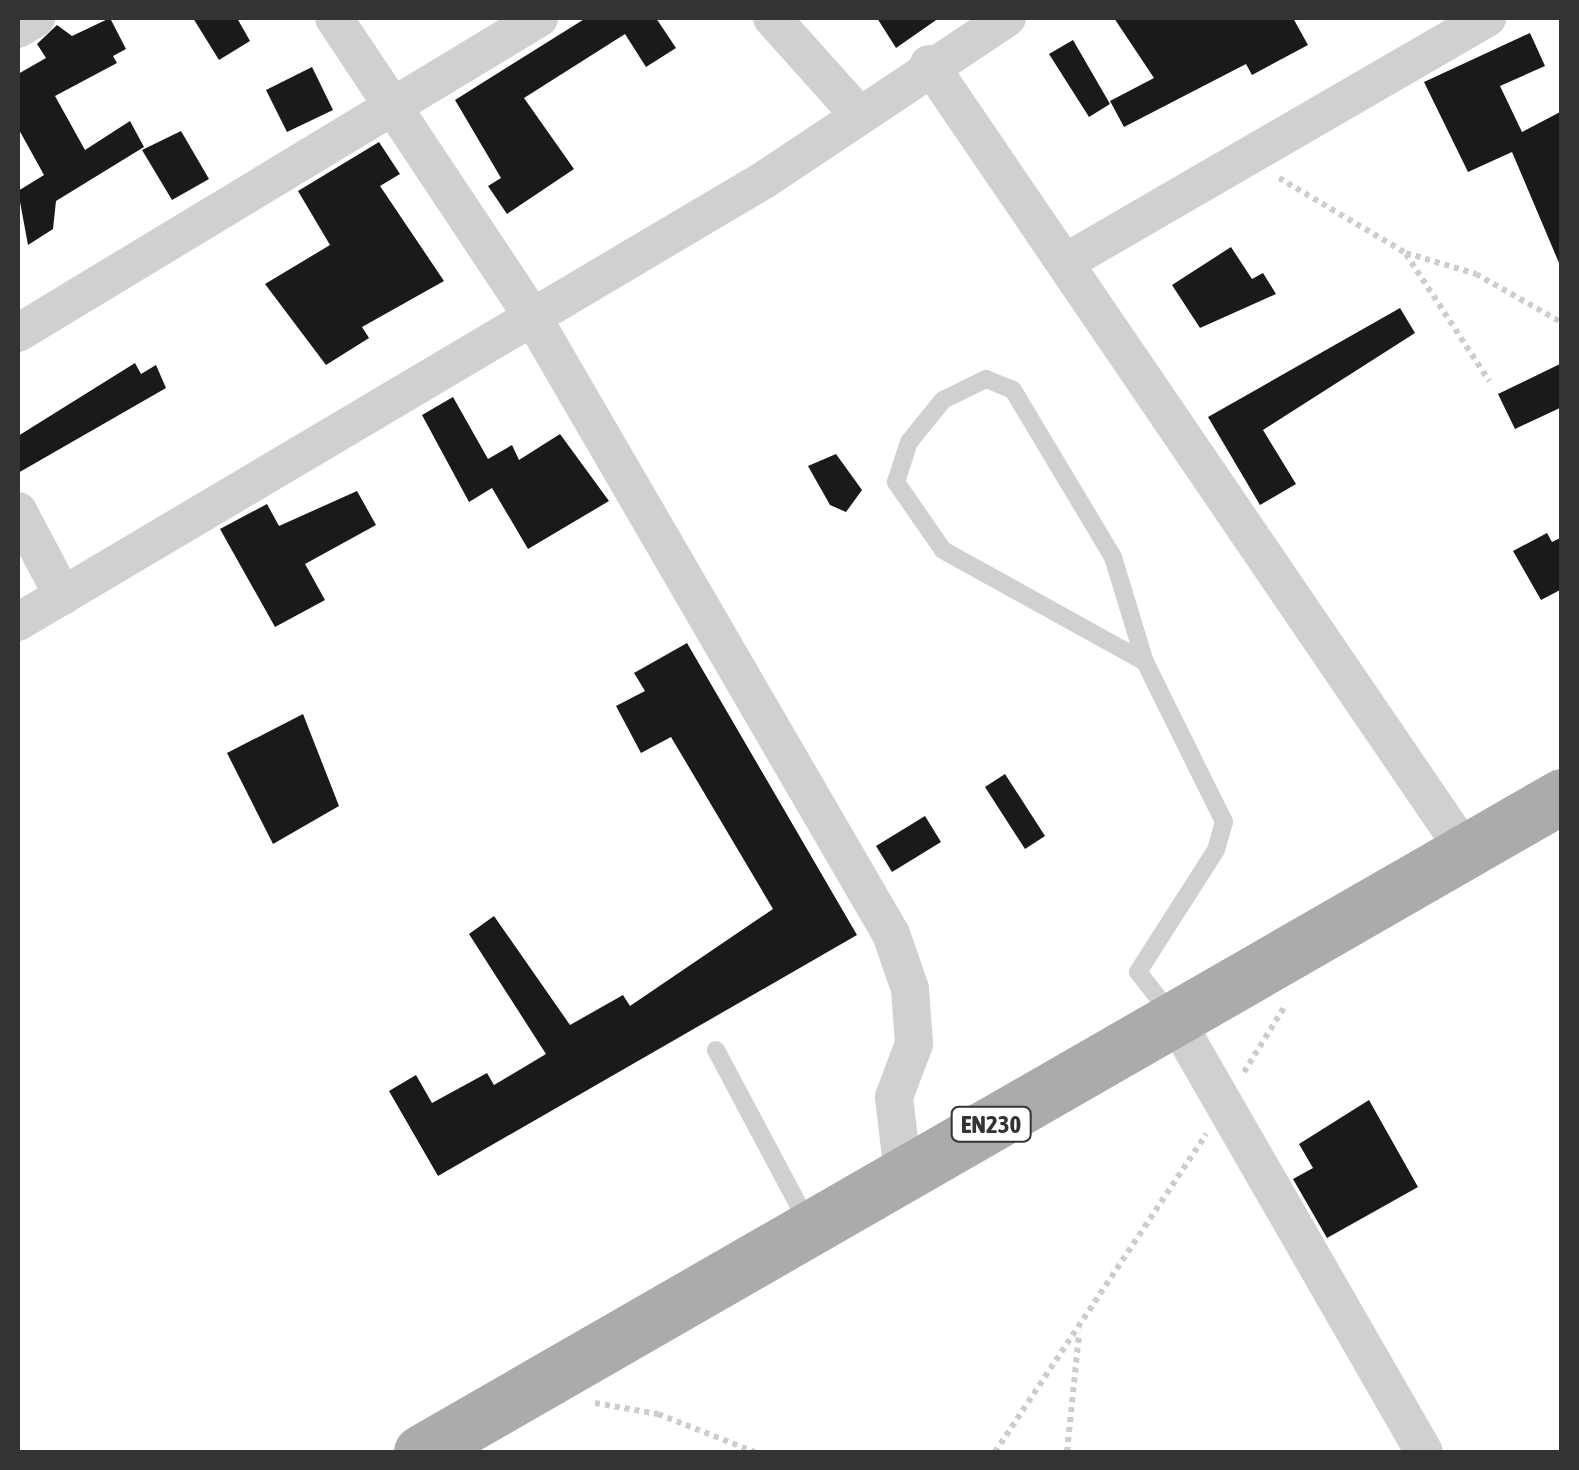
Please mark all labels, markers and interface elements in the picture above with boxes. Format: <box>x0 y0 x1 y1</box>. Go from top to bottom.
road number: EN230 <box>948 1104 1034 1144</box>

